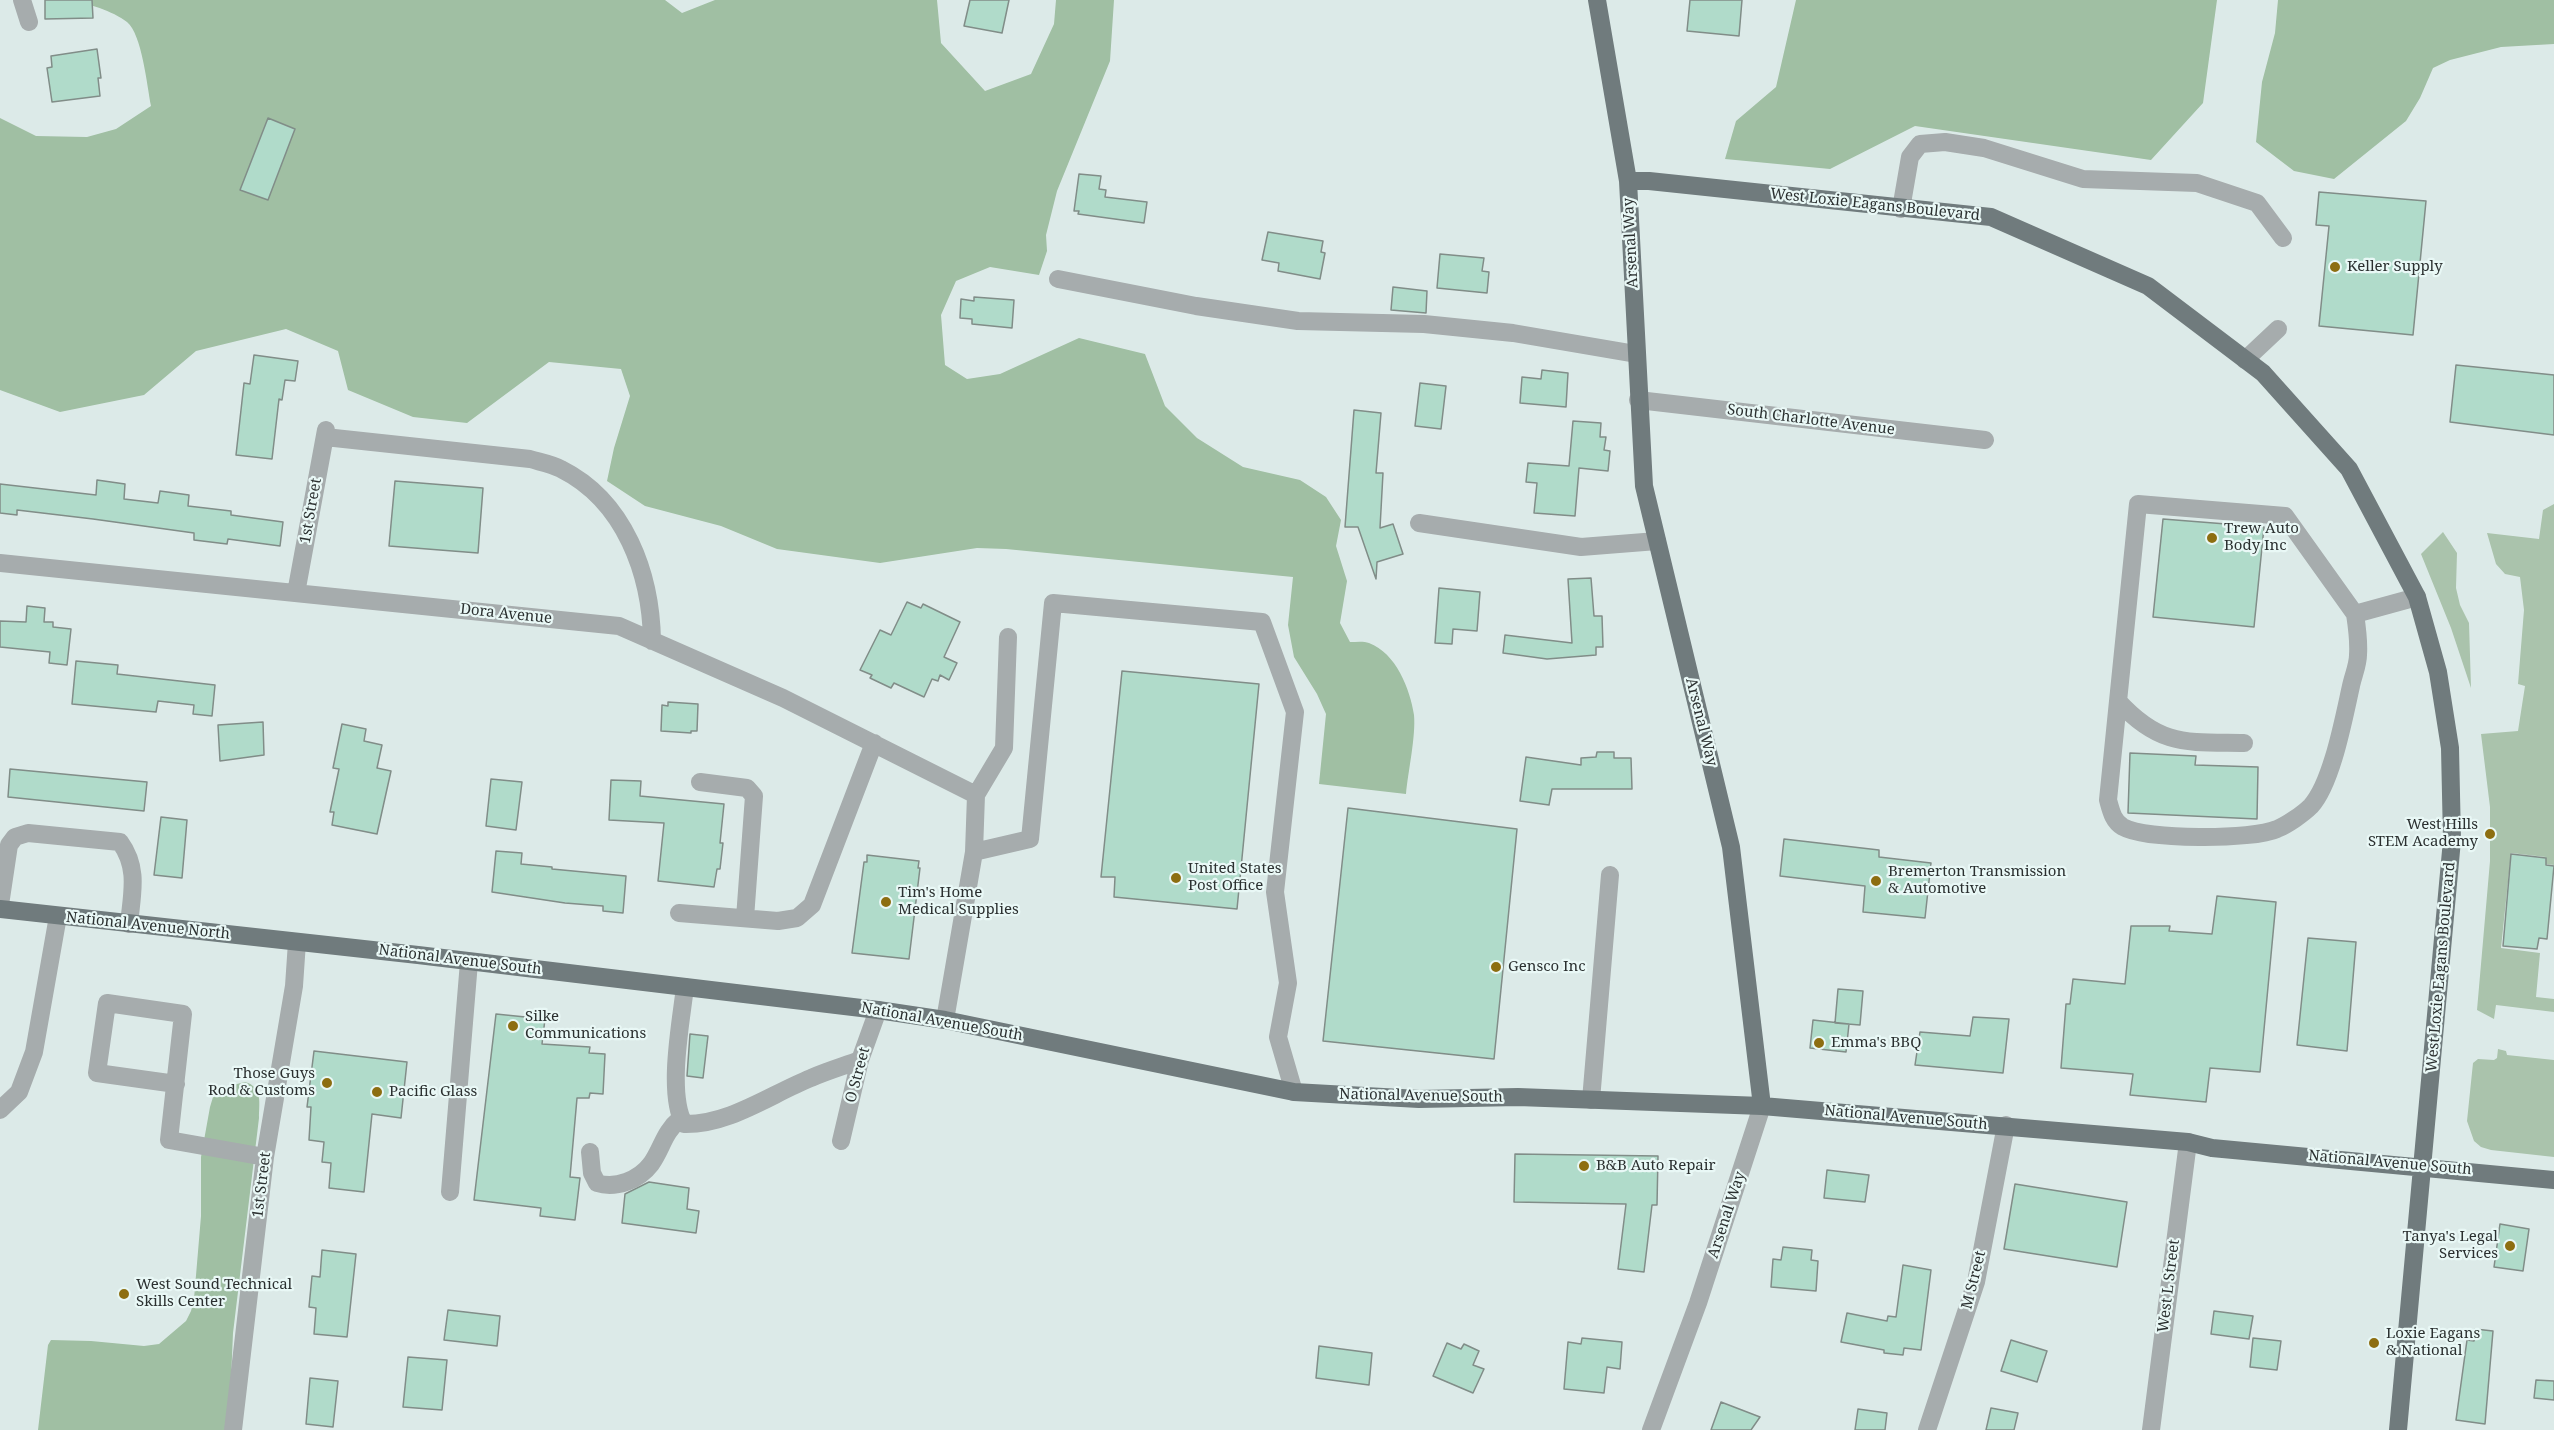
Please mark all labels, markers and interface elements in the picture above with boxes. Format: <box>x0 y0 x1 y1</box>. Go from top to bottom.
street label: West Loxie Eagans Boulevard <box>1769 185 1981 225</box>
street label: Arsenal Way <box>1620 197 1642 289</box>
place label: Keller Supply <box>2347 258 2443 276</box>
marker: Keller Supply <box>2328 260 2342 274</box>
street label: South Charlotte Avenue <box>1726 401 1896 439</box>
street label: 1st Street <box>296 477 326 545</box>
place label: Trew Auto Body Inc <box>2224 520 2299 555</box>
marker: Trew Auto Body Inc <box>2205 531 2219 545</box>
street label: Dora Avenue <box>459 600 553 628</box>
street label: Arsenal Way <box>1681 676 1721 768</box>
place label: West Hills STEM Academy <box>2368 816 2478 851</box>
marker: West Hills STEM Academy <box>2483 827 2497 841</box>
place label: United States Post Office <box>1188 860 1282 895</box>
street label: West Loxie Eagans Boulevard <box>2423 861 2459 1073</box>
place label: Bremerton Transmission & Automotive <box>1888 863 2066 898</box>
marker: United States Post Office <box>1169 871 1183 885</box>
marker: Bremerton Transmission & Automotive <box>1869 874 1883 888</box>
place label: Tim's Home Medical Supplies <box>898 884 1019 919</box>
marker: Tim's Home Medical Supplies <box>879 895 893 909</box>
street label: National Avenue North <box>65 908 231 944</box>
street label: National Avenue South <box>378 941 542 979</box>
place label: Gensco Inc <box>1508 958 1586 976</box>
marker: Gensco Inc <box>1489 960 1503 974</box>
street label: National Avenue South <box>860 999 1024 1045</box>
place label: Silke Communications <box>525 1008 646 1043</box>
marker: Silke Communications <box>506 1019 520 1033</box>
place label: Emma's BBQ <box>1831 1034 1921 1052</box>
marker: Emma's BBQ <box>1812 1036 1826 1050</box>
street label: O Street <box>842 1045 874 1105</box>
place label: Those Guys Rod & Customs <box>208 1065 315 1100</box>
marker: Those Guys Rod & Customs <box>320 1076 334 1090</box>
place label: Pacific Glass <box>389 1083 477 1101</box>
marker: Pacific Glass <box>370 1085 384 1099</box>
street label: National Avenue South <box>1339 1086 1503 1106</box>
street label: National Avenue South <box>1824 1102 1988 1134</box>
street label: National Avenue South <box>2308 1147 2472 1179</box>
street label: 1st Street <box>249 1151 275 1219</box>
place label: B&B Auto Repair <box>1596 1157 1716 1175</box>
marker: B&B Auto Repair <box>1577 1159 1591 1173</box>
street label: Arsenal Way <box>1704 1169 1750 1261</box>
place label: Tanya's Legal Services <box>2403 1228 2498 1263</box>
street label: West L Street <box>2154 1238 2184 1334</box>
marker: Tanya's Legal Services <box>2503 1239 2517 1253</box>
street label: M Street <box>1958 1249 1990 1311</box>
place label: West Sound Technical Skills Center <box>136 1276 292 1311</box>
marker: West Sound Technical Skills Center <box>117 1287 131 1301</box>
place label: Loxie Eagans & National <box>2386 1325 2480 1360</box>
marker: Loxie Eagans & National <box>2367 1336 2381 1350</box>

